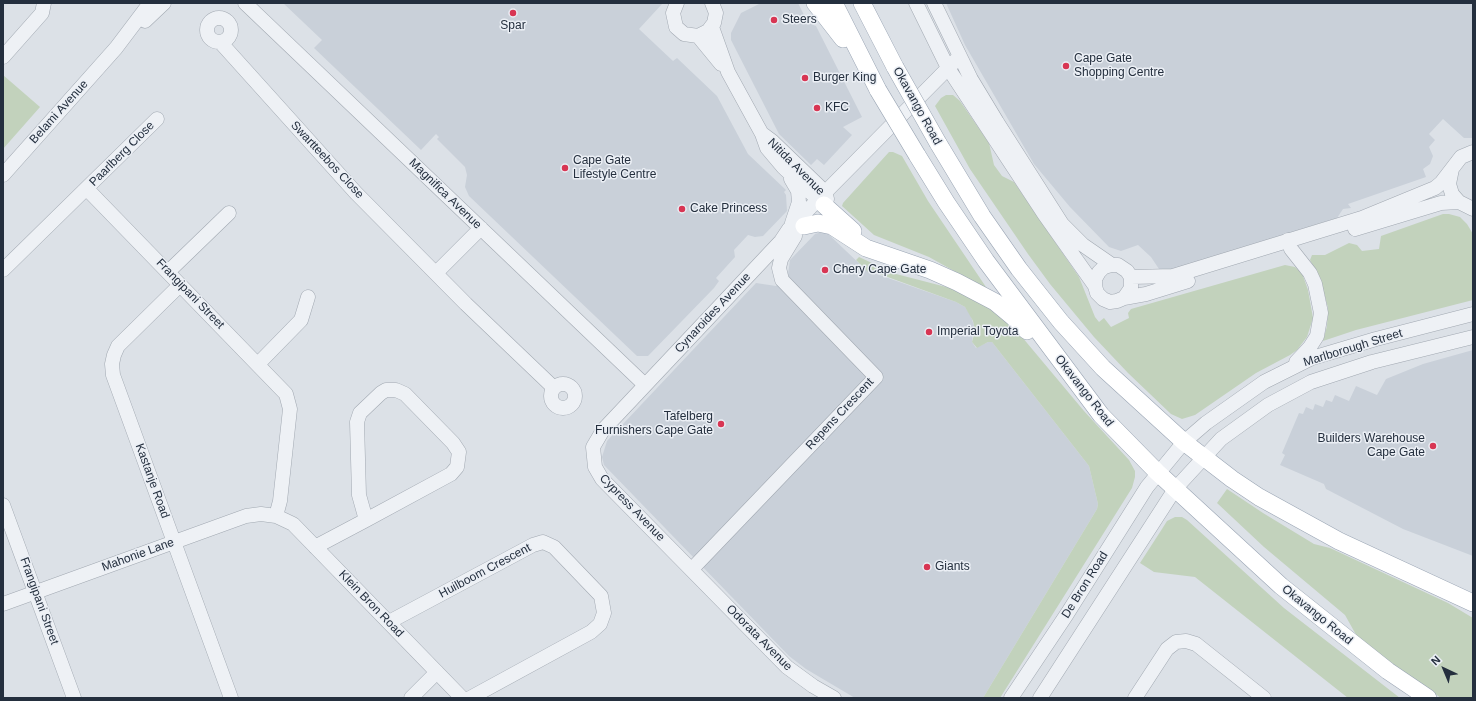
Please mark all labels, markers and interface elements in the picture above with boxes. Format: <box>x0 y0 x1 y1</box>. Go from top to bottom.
marker: Spar <box>508 8 518 18</box>
place label: Steers <box>782 13 817 27</box>
marker: Steers <box>769 15 779 25</box>
place label: Spar <box>500 19 526 33</box>
place label: Cape Gate Shopping Centre <box>1074 52 1164 80</box>
marker: Cape Gate Shopping Centre <box>1061 61 1071 71</box>
street label: Okavango Road <box>890 65 944 147</box>
place label: Burger King <box>813 71 876 85</box>
marker: Burger King <box>800 73 810 83</box>
street label: Belami Avenue <box>27 77 91 147</box>
place label: KFC <box>825 101 849 115</box>
marker: KFC <box>812 103 822 113</box>
street label: Paarlberg Close <box>86 118 158 190</box>
street label: Swartteebos Close <box>287 118 367 202</box>
street label: Nitida Avenue <box>765 136 827 198</box>
place label: Cape Gate Lifestyle Centre <box>573 154 656 182</box>
street label: Magnifica Avenue <box>406 156 484 232</box>
marker: Cape Gate Lifestyle Centre <box>560 163 570 173</box>
place label: Cake Princess <box>690 202 767 216</box>
marker: Cake Princess <box>677 204 687 214</box>
street label: Frangipani Street <box>153 256 227 332</box>
place label: Chery Cape Gate <box>833 263 926 277</box>
marker: Chery Cape Gate <box>820 265 830 275</box>
street label: Cynaroides Avenue <box>672 270 754 356</box>
place label: Imperial Toyota <box>937 325 1018 339</box>
street label: Marlborough Street <box>1302 326 1404 370</box>
marker: Imperial Toyota <box>924 327 934 337</box>
street label: Okavango Road <box>1052 352 1116 430</box>
street label: Repens Crescent <box>803 375 877 453</box>
place label: Tafelberg Furnishers Cape Gate <box>595 410 713 438</box>
marker: Tafelberg Furnishers Cape Gate <box>716 419 726 429</box>
place label: Builders Warehouse Cape Gate <box>1317 432 1425 460</box>
marker: Builders Warehouse Cape Gate <box>1428 441 1438 451</box>
street label: Kastanje Road <box>132 442 172 520</box>
street label: Cypress Avenue <box>596 471 668 545</box>
street label: Mahonie Lane <box>100 535 176 575</box>
street label: Huilboom Crescent <box>437 541 533 601</box>
street label: De Bron Road <box>1059 549 1111 621</box>
street label: Frangipani Street <box>16 555 62 647</box>
place label: Giants <box>935 560 970 574</box>
marker: Giants <box>922 562 932 572</box>
street label: Klein Bron Road <box>335 568 407 640</box>
street label: Okavango Road <box>1279 582 1355 648</box>
street label: Odorata Avenue <box>723 602 795 674</box>
north arrow <box>1424 649 1464 689</box>
text: N <box>1429 653 1443 667</box>

